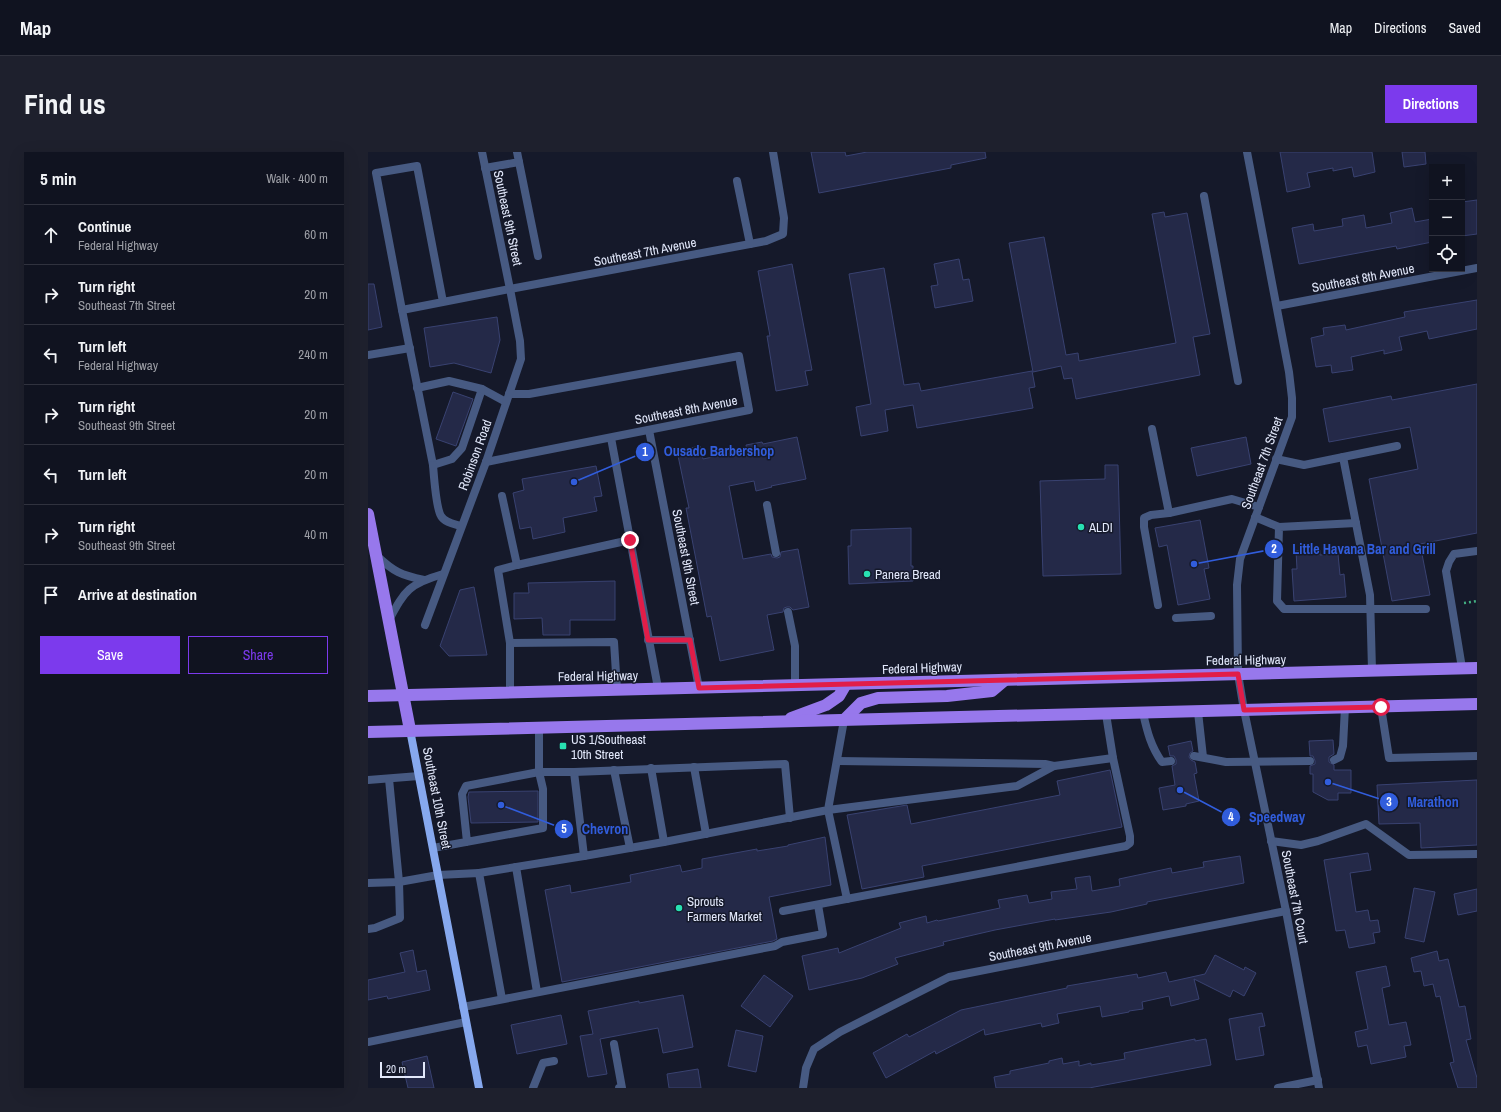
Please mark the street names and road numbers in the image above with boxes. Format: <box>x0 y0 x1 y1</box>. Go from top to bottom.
street label: Southeast 9th Street <box>490 169 526 267</box>
street label: Southeast 7th Avenue <box>592 234 698 270</box>
street label: Southeast 8th Avenue <box>1310 260 1416 296</box>
street label: Southeast 8th Avenue <box>633 392 739 428</box>
street label: Southeast 7th Street <box>1237 414 1287 512</box>
street label: Robinson Road <box>454 417 496 493</box>
street label: Southeast 9th Street <box>668 508 704 606</box>
street label: Federal Highway <box>1206 651 1287 669</box>
street label: Federal Highway <box>882 658 963 678</box>
street label: Federal Highway <box>558 667 639 685</box>
street label: Southeast 10th Street <box>419 746 455 850</box>
street label: Southeast 7th Court <box>1278 849 1312 945</box>
street label: Southeast 9th Avenue <box>987 929 1093 965</box>

